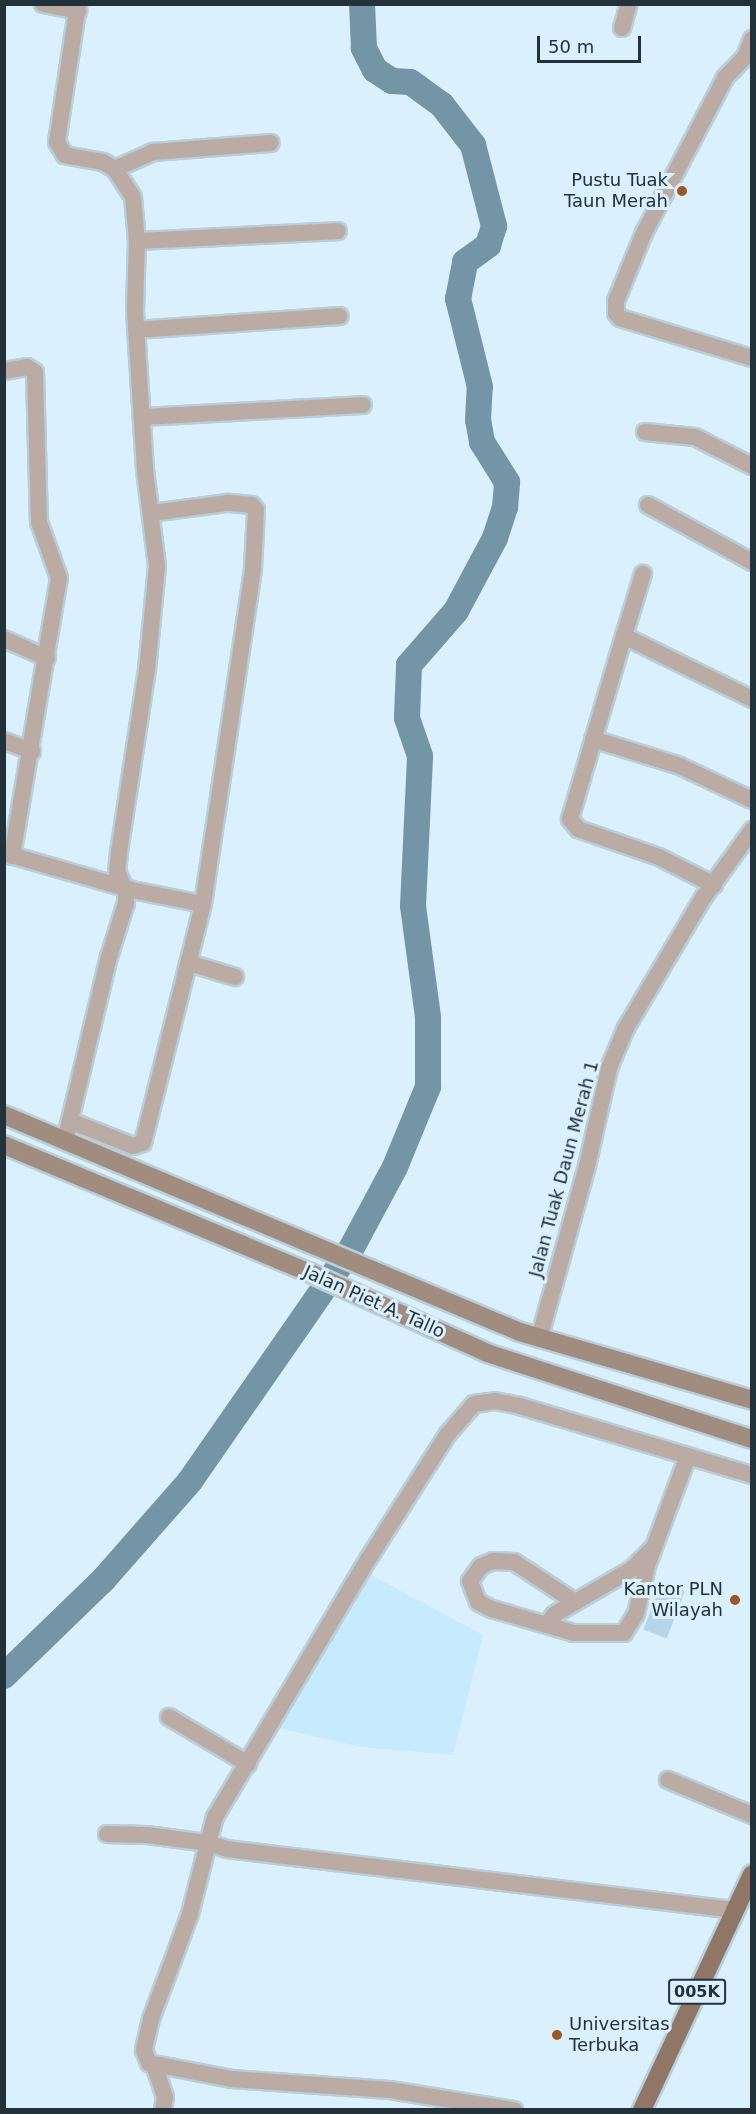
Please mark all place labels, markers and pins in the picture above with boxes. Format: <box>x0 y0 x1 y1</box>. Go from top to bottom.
place label: Pustu Tuak Taun Merah <box>564 170 668 213</box>
marker: Pustu Tuak Taun Merah <box>673 182 691 200</box>
place label: Kantor PLN Wilayah <box>624 1579 723 1622</box>
marker: Kantor PLN Wilayah <box>728 1593 742 1607</box>
place label: Universitas Terbuka <box>569 2014 670 2056</box>
marker: Universitas Terbuka <box>550 2028 564 2042</box>

